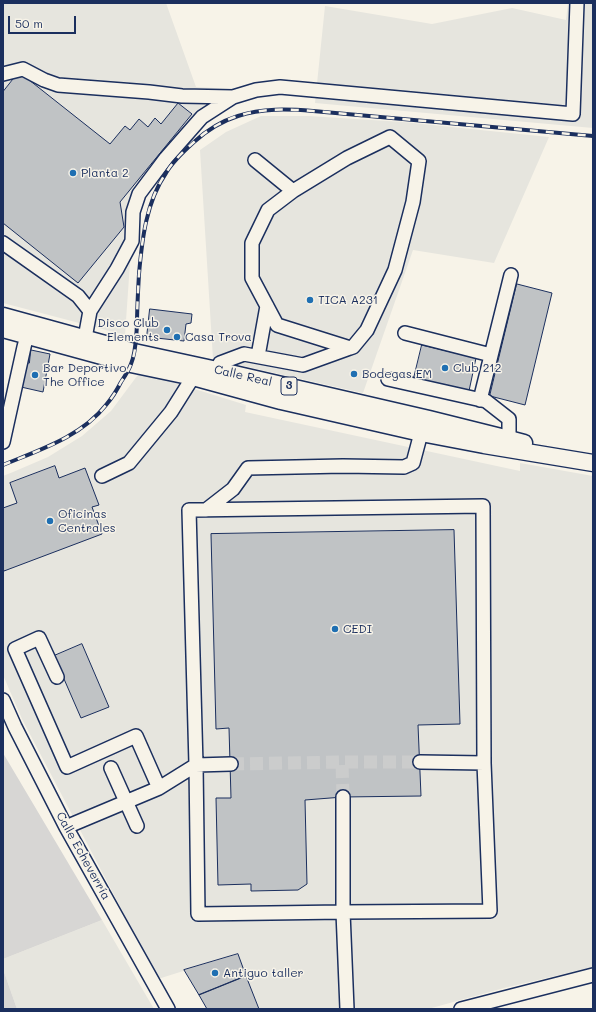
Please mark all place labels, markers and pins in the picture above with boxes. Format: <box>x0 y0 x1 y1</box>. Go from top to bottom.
place label: Planta 2 <box>81 166 129 180</box>
marker: Planta 2 <box>68 168 78 178</box>
place label: TICA A231 <box>318 293 378 307</box>
marker: TICA A231 <box>305 295 315 305</box>
place label: Disco Club Elements <box>97 316 159 344</box>
marker: Disco Club Elements <box>162 325 172 335</box>
place label: Casa Trova <box>185 330 252 344</box>
marker: Casa Trova <box>172 332 182 342</box>
place label: Bar Deportivo The Office <box>43 361 126 389</box>
place label: Club 212 <box>453 361 501 375</box>
marker: Club 212 <box>440 363 450 373</box>
place label: Bodegas EM <box>362 367 432 381</box>
marker: Bodegas EM <box>349 369 359 379</box>
marker: Bar Deportivo The Office <box>30 370 40 380</box>
place label: Oficinas Centrales <box>58 507 116 535</box>
marker: Oficinas Centrales <box>45 516 55 526</box>
place label: CEDI <box>343 622 372 636</box>
marker: CEDI <box>330 624 340 634</box>
place label: Antiguo taller <box>223 966 304 980</box>
marker: Antiguo taller <box>210 968 220 978</box>

